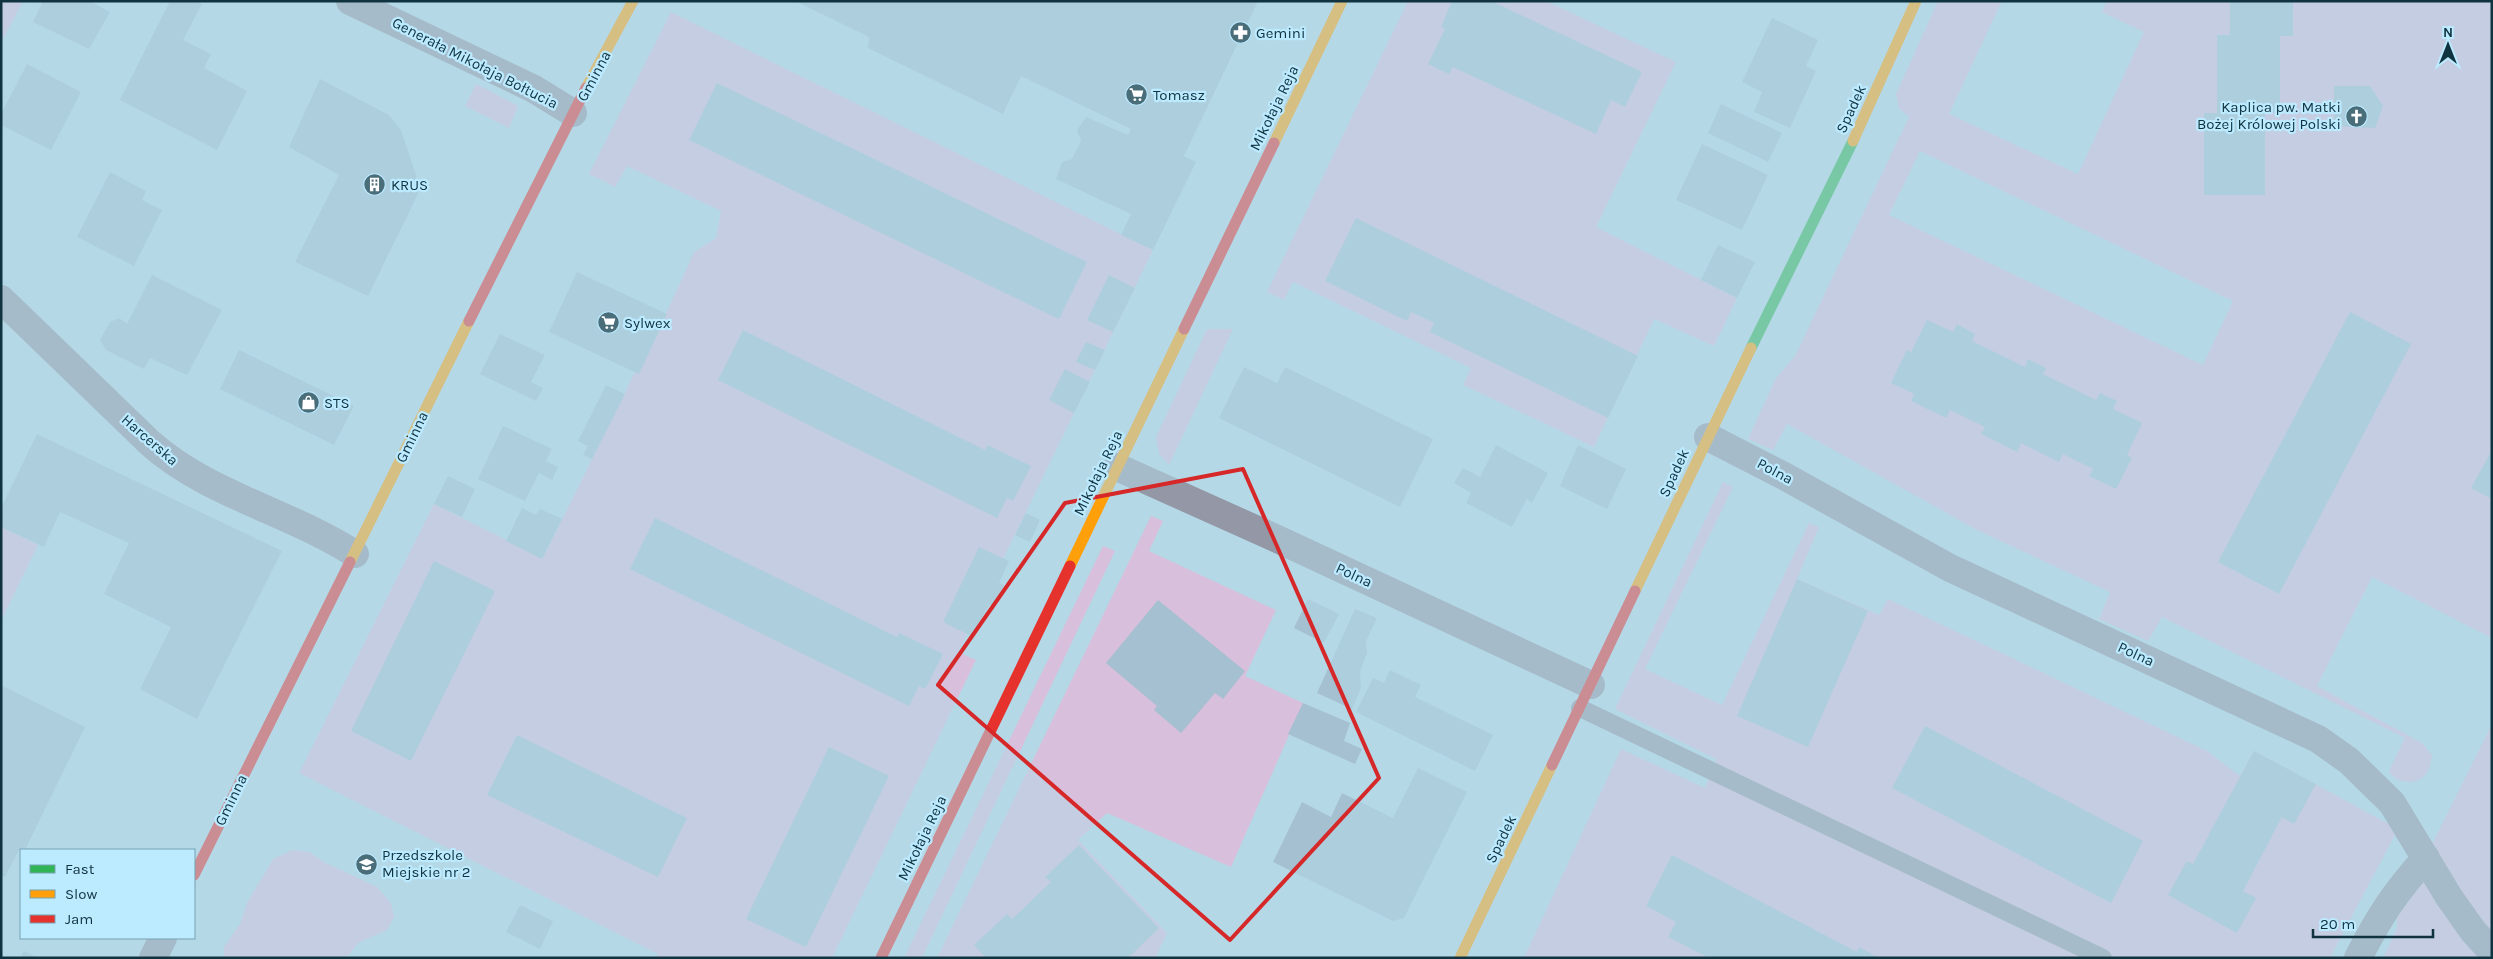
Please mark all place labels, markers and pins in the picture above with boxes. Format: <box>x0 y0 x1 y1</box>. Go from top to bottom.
pharmacy icon: Gemini <box>1228 21 1252 45</box>
place label: Gemini <box>1256 24 1305 42</box>
supermarket icon: Tomasz <box>1125 83 1149 107</box>
place label: Tomasz <box>1153 86 1205 104</box>
place label: Kaplica pw. Matki Bożej Królowej Polski <box>2197 98 2341 133</box>
church icon: Kaplica pw. Matki Bożej Królowej Polski <box>2345 104 2369 128</box>
building icon: KRUS <box>363 173 387 197</box>
place label: KRUS <box>391 176 428 194</box>
supermarket icon: Sylwex <box>596 311 620 335</box>
place label: Sylwex <box>624 314 671 332</box>
shop icon: STS <box>296 391 320 415</box>
place label: STS <box>324 394 350 412</box>
place label: Przedszkole Miejskie nr 2 <box>382 846 470 881</box>
school or university icon: Przedszkole Miejskie nr 2 <box>354 852 378 876</box>

